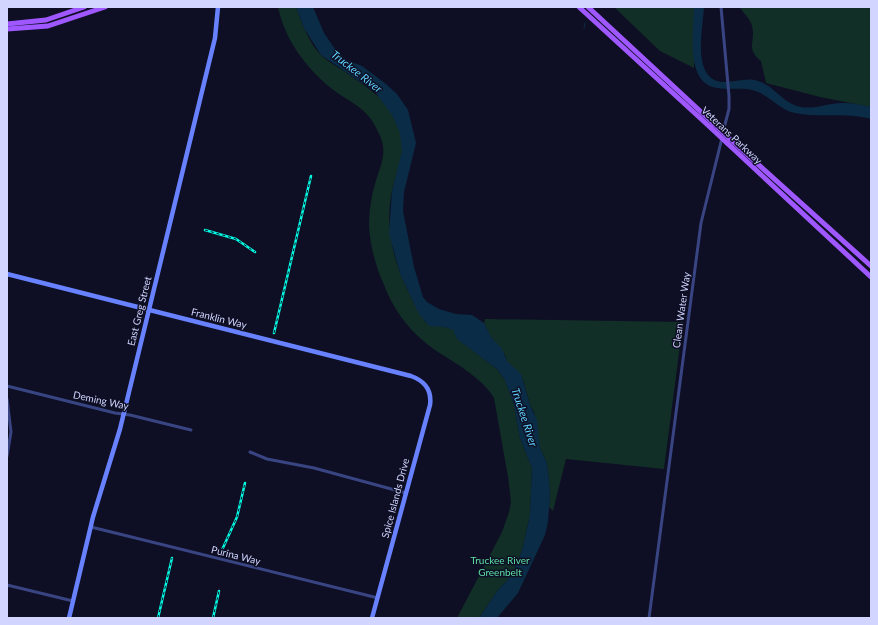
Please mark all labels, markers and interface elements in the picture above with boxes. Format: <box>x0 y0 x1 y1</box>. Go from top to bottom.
water label: Truckee River <box>329 47 385 95</box>
street label: Veterans Parkway <box>699 104 765 167</box>
street label: Clean Water Way <box>670 270 692 349</box>
street label: East Greg Street <box>125 275 154 347</box>
street label: Franklin Way <box>190 305 249 331</box>
water label: Truckee River <box>509 386 541 448</box>
street label: Deming Way <box>72 388 131 412</box>
street label: Spice Islands Drive <box>379 457 411 539</box>
street label: Purina Way <box>210 543 263 567</box>
park label: Truckee River Greenbelt <box>470 554 530 578</box>

